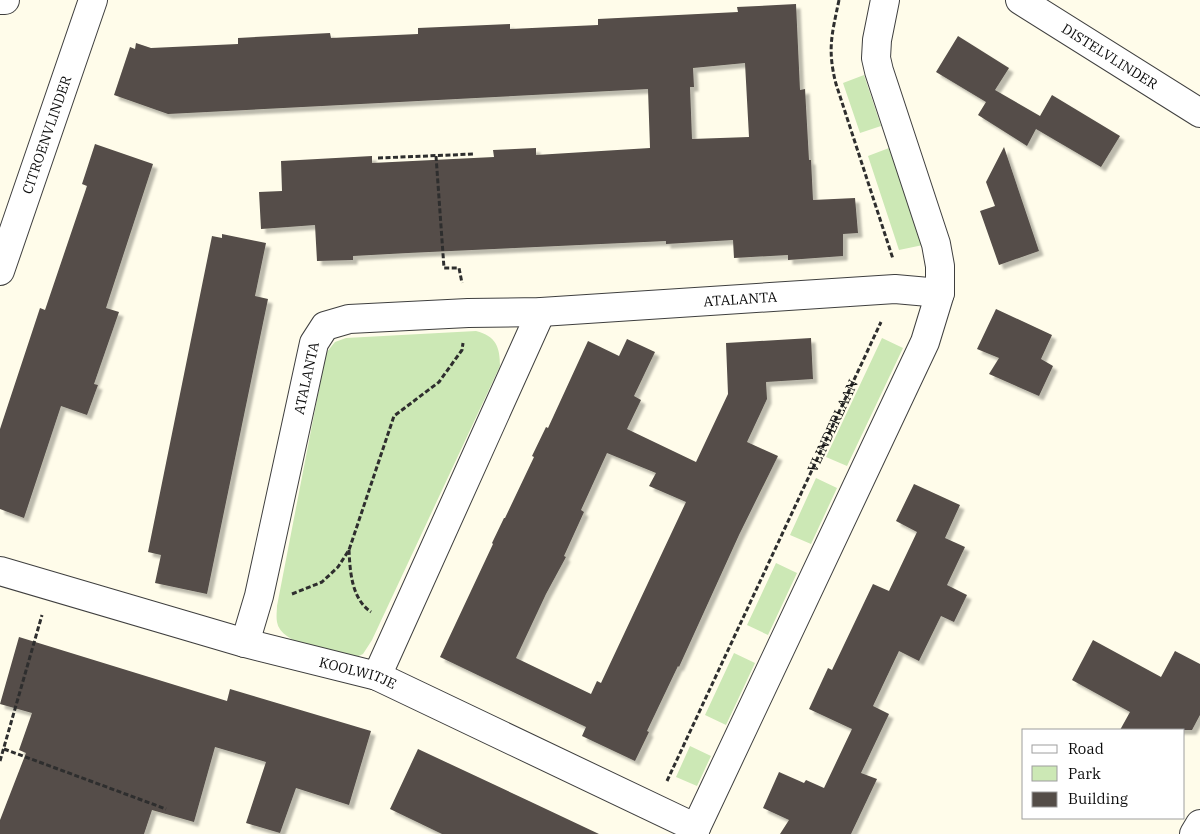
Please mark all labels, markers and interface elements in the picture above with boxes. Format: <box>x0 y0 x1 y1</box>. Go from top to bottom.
street label: DISTELVLINDER <box>1058 20 1162 94</box>
street label: CITROENVLINDER <box>18 73 76 196</box>
street label: ATALANTA <box>703 288 778 310</box>
street label: ATALANTA <box>290 340 323 416</box>
street label: VLINDERLAAN <box>803 376 862 475</box>
street label: KOOLWITJE <box>317 653 399 693</box>
legend <box>1022 729 1185 819</box>
text: Road <box>1068 739 1104 758</box>
text: Park <box>1068 764 1101 783</box>
text: Building <box>1068 789 1128 808</box>

